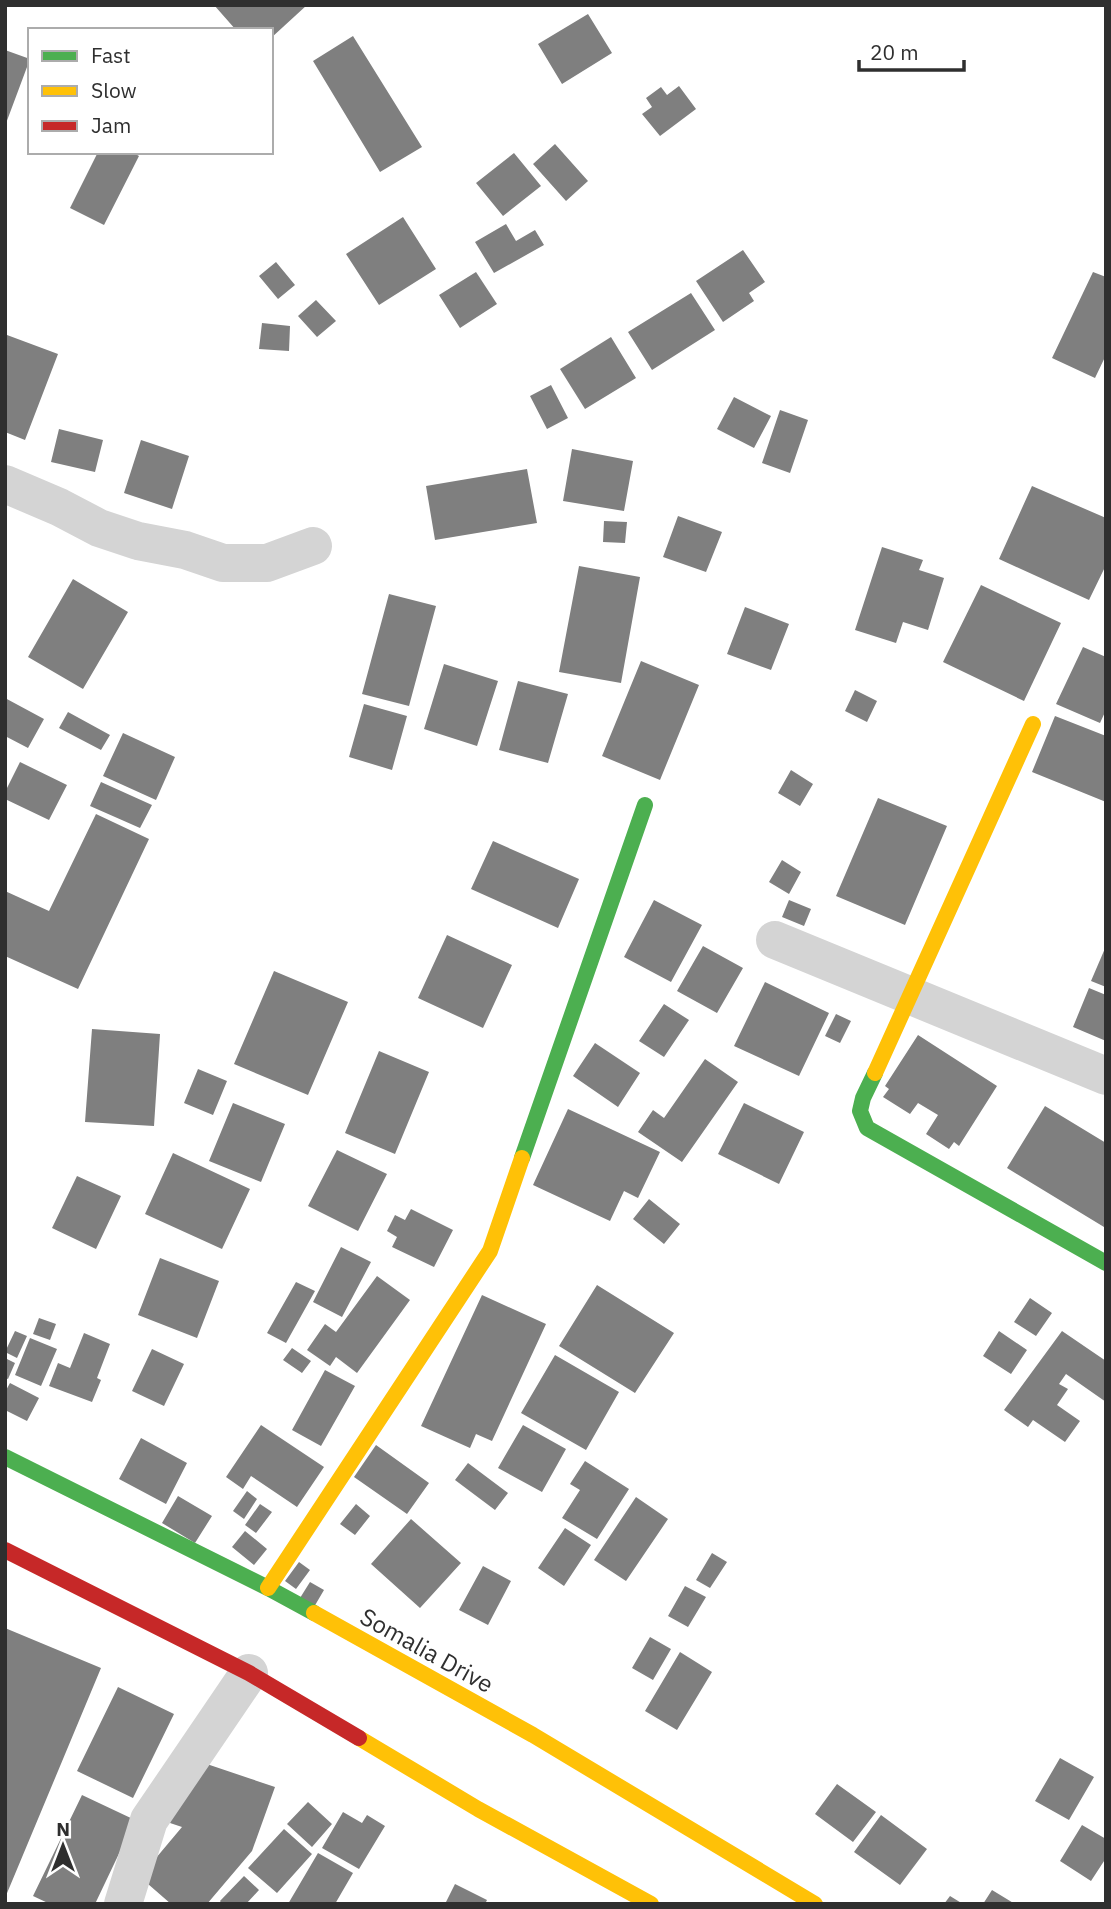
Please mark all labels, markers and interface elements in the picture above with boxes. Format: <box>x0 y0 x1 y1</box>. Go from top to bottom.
legend <box>28 28 273 154</box>
scale bar <box>859 28 964 72</box>
text: 20 m <box>870 38 919 66</box>
text: Fast <box>91 41 131 69</box>
text: Slow <box>91 76 137 104</box>
text: Jam <box>91 111 131 139</box>
street label: Somalia Drive <box>355 1600 499 1700</box>
north arrow <box>28 1811 98 1881</box>
text: N <box>56 1817 70 1841</box>

